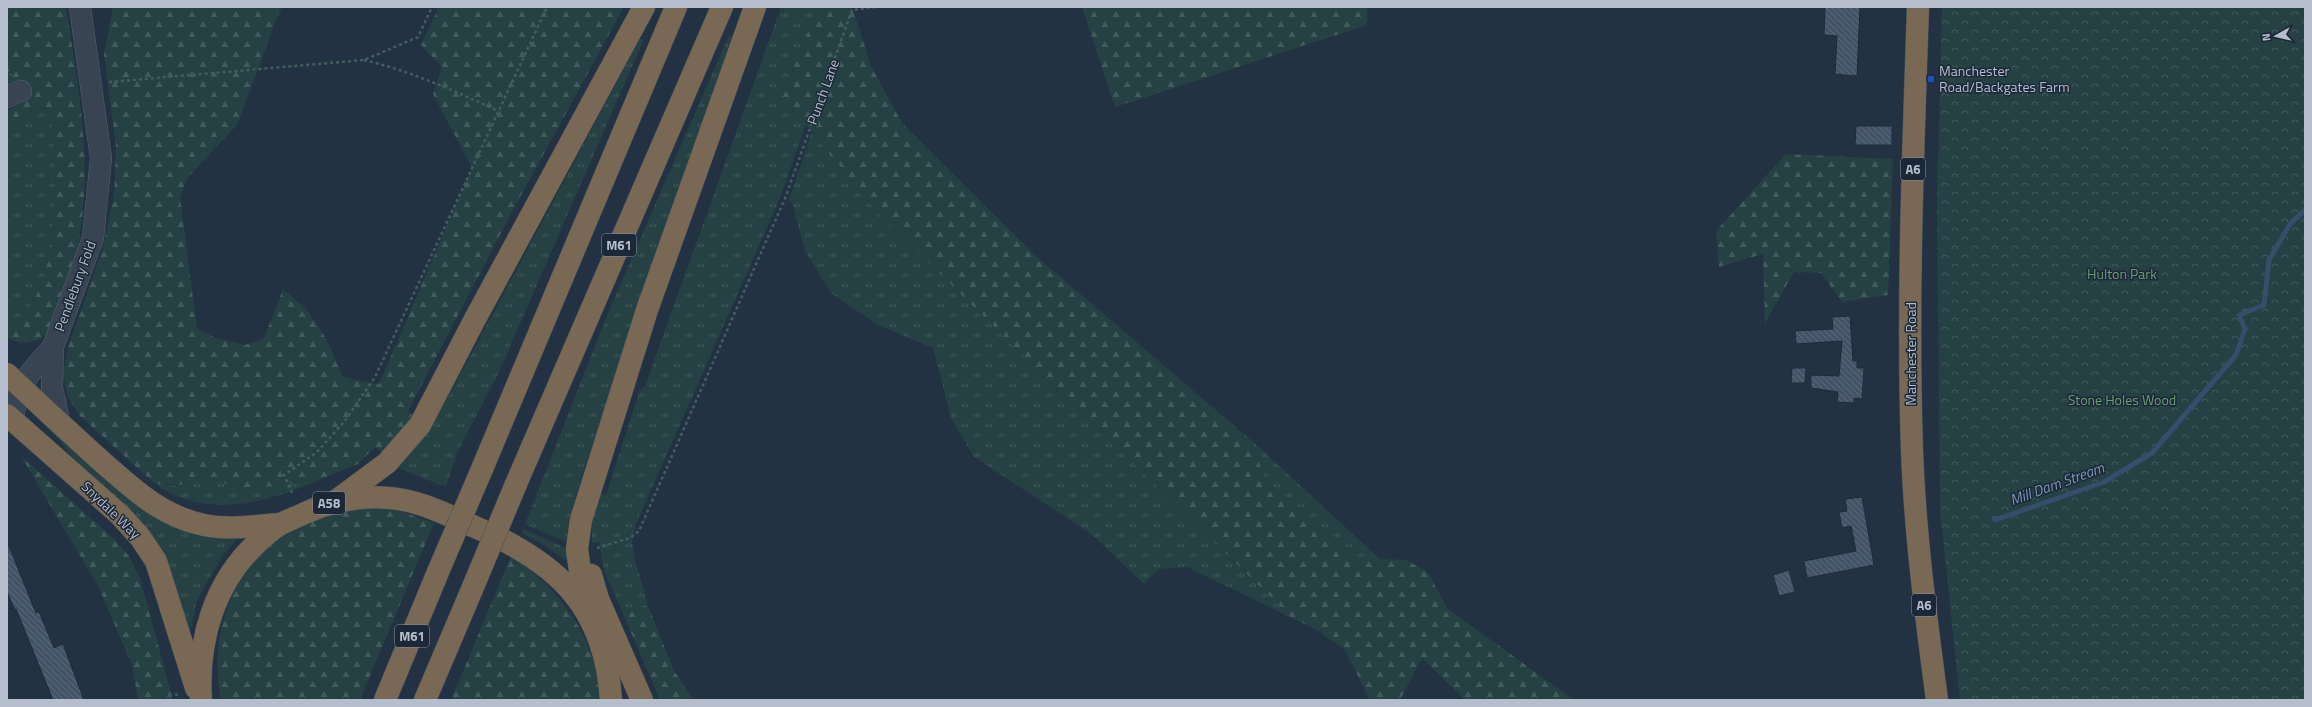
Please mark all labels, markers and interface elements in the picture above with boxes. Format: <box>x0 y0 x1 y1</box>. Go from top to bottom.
north arrow <box>2256 16 2296 56</box>
text: N <box>2258 33 2275 42</box>
street label: Punch Lane <box>801 56 844 127</box>
place label: Manchester Road/Backgates Farm <box>1939 60 2070 97</box>
marker: Manchester Road/Backgates Farm <box>1926 74 1936 84</box>
road number: A6 <box>1901 158 1925 180</box>
road number: M61 <box>602 234 636 256</box>
street label: Pendlebury Fold <box>48 238 101 334</box>
park label: Hulton Park <box>2087 263 2157 284</box>
street label: Manchester Road <box>1900 302 1921 406</box>
park label: Stone Holes Wood <box>2068 389 2176 410</box>
water label: Mill Dam Stream <box>2006 456 2108 511</box>
street label: Snydale Way <box>77 476 146 544</box>
road number: A58 <box>313 492 345 514</box>
road number: A6 <box>1912 594 1936 616</box>
road number: M61 <box>395 625 429 647</box>

